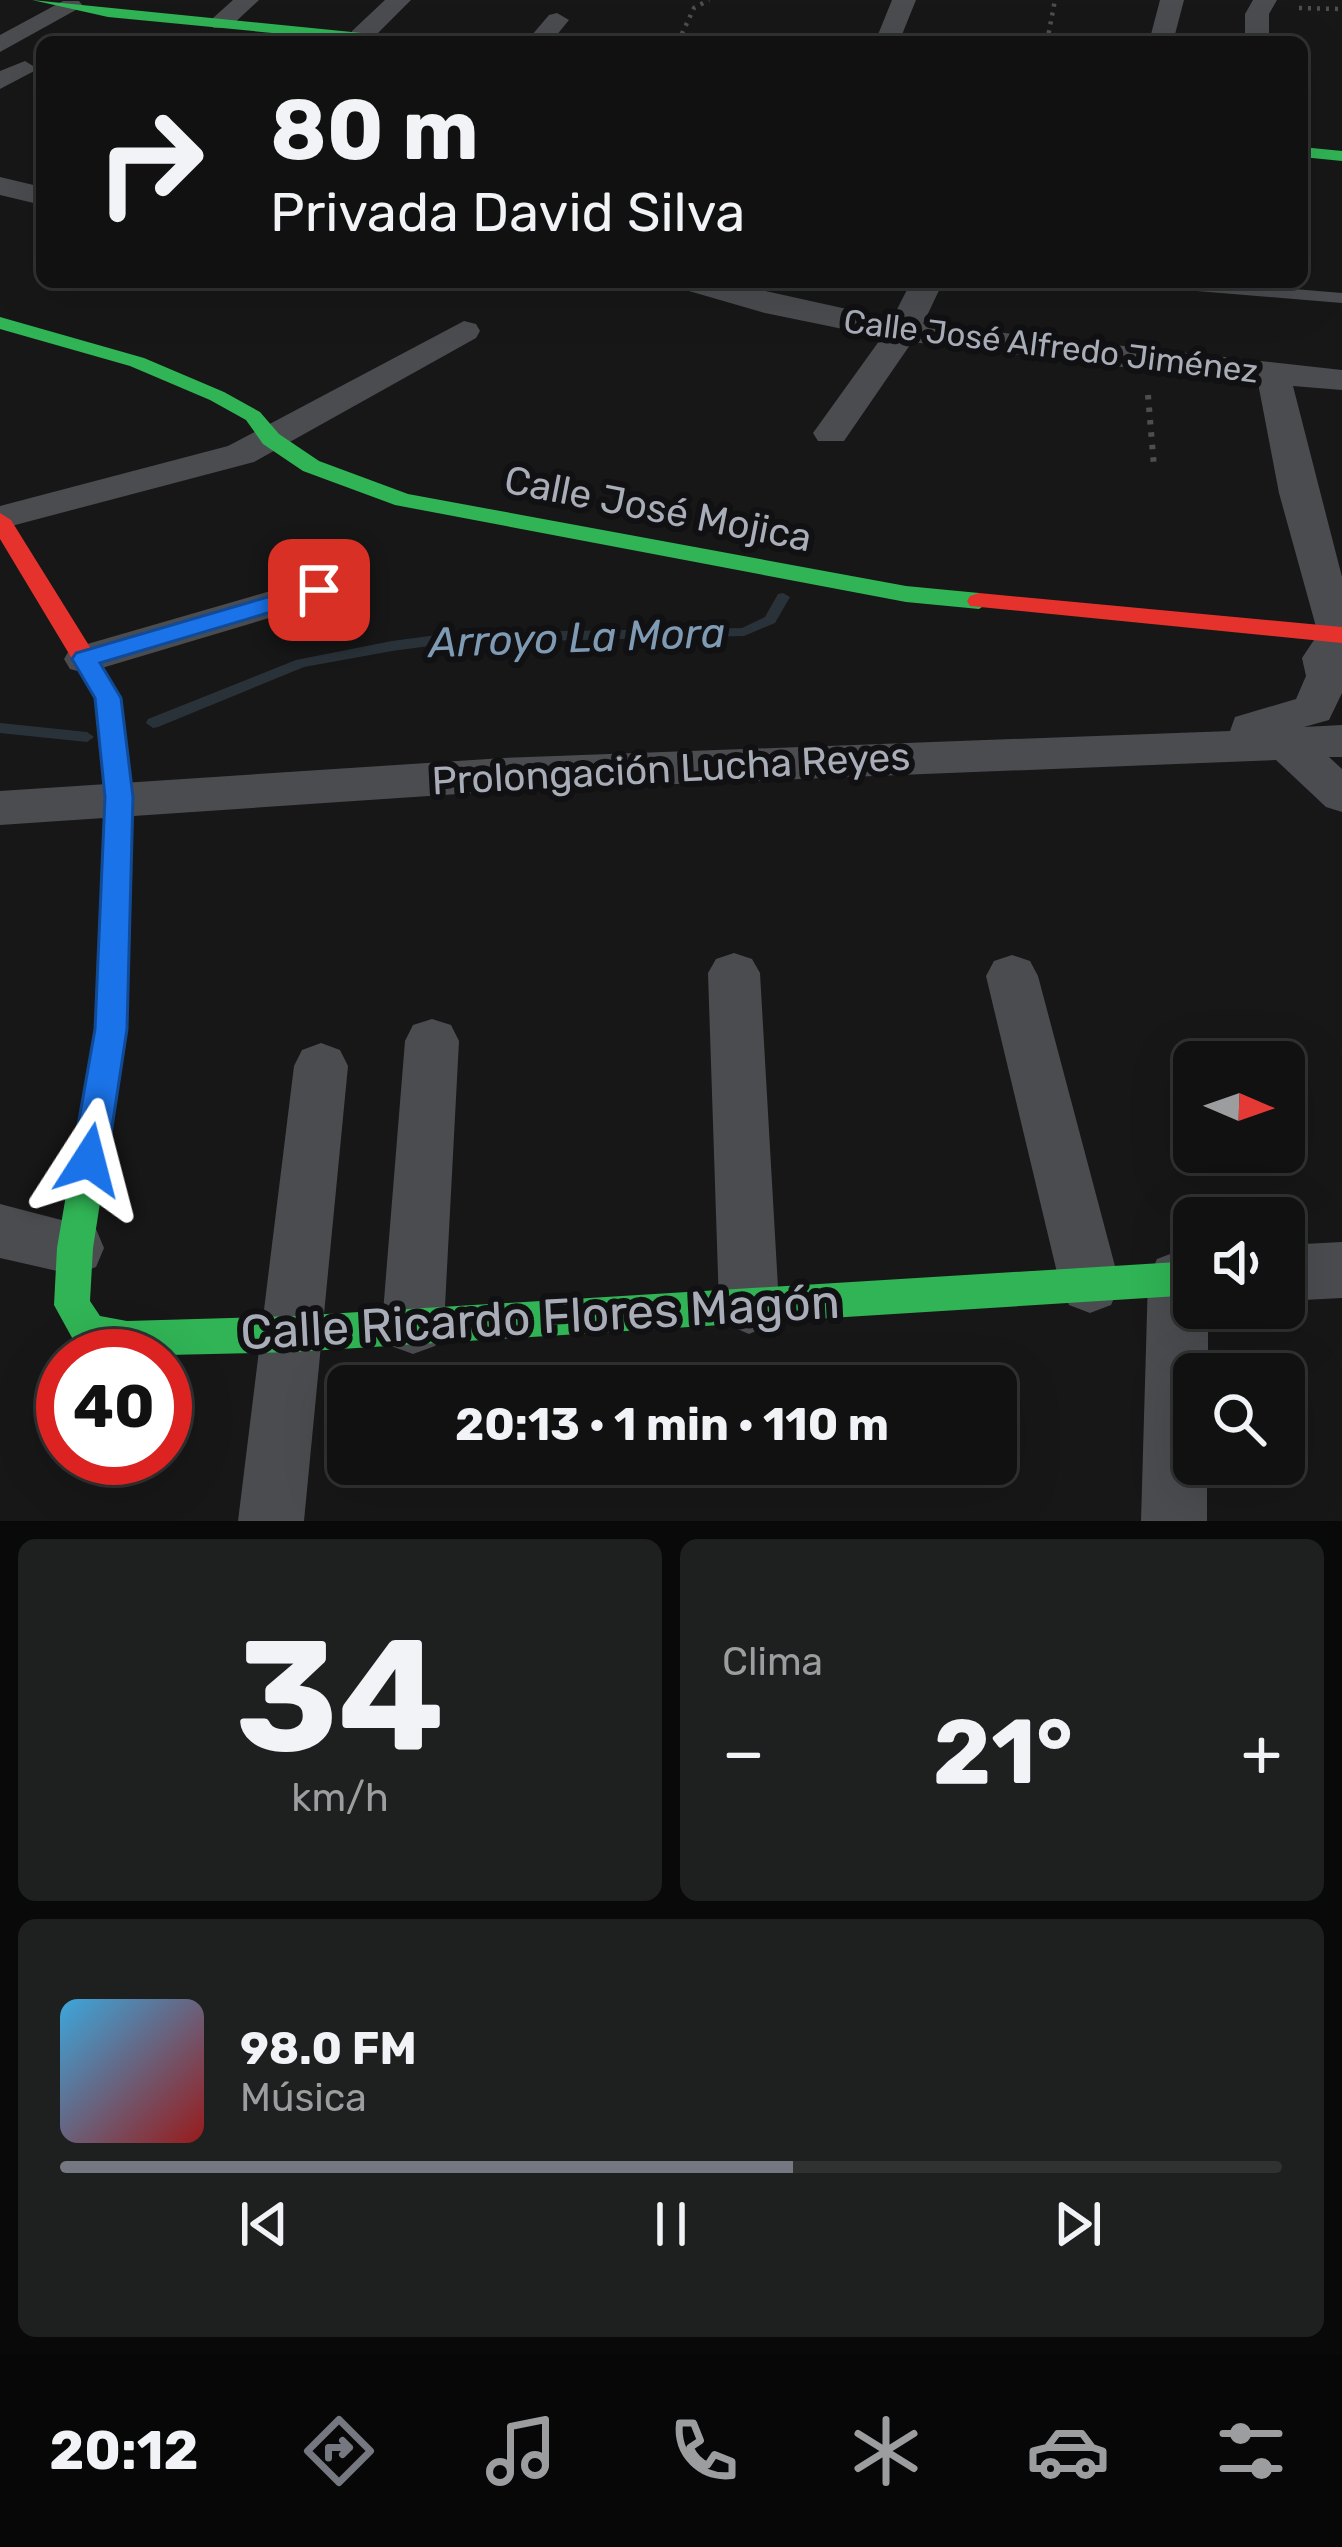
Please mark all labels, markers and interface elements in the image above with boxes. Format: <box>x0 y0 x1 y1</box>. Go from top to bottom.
text: 80 m <box>270 80 479 180</box>
icon: right <box>72 84 228 240</box>
text: Privada David Silva <box>270 181 745 245</box>
street label: Calle José Alfredo Jiménez <box>841 301 1261 391</box>
street label: Calle José Mojica <box>500 457 816 561</box>
pin <box>268 539 370 641</box>
icon: arrive <box>286 557 352 623</box>
water label: Arroyo La Mora <box>426 608 726 668</box>
street label: Prolongación Lucha Reyes <box>431 734 911 804</box>
north arrow <box>1173 1041 1305 1173</box>
map controls <box>1173 1041 1305 1485</box>
position arrow <box>26 1097 152 1223</box>
button: sound <box>1173 1197 1305 1329</box>
street label: Calle Ricardo Flores Magón <box>239 1273 841 1361</box>
speed limit sign: 40 <box>36 1329 192 1485</box>
button: search <box>1173 1353 1305 1485</box>
text: 20:13 · 1 min · 110 m <box>455 1398 889 1451</box>
text: 34 <box>235 1604 445 1789</box>
text: Clima <box>722 1639 823 1685</box>
text: 21° <box>933 1699 1073 1806</box>
text: − <box>722 1713 765 1792</box>
text: + <box>1241 1713 1282 1792</box>
text: km/h <box>291 1775 389 1821</box>
text: 98.0 FM <box>240 2022 417 2075</box>
text: Música <box>240 2075 367 2121</box>
icon: previous <box>231 2191 297 2257</box>
icon: pause <box>638 2191 704 2257</box>
icon: next <box>1045 2191 1111 2257</box>
icon: directions <box>297 2409 381 2493</box>
icon: music <box>479 2409 563 2493</box>
icon: phone <box>662 2409 746 2493</box>
icon: climate <box>844 2409 928 2493</box>
icon: car <box>1026 2409 1110 2493</box>
icon: filters <box>1209 2409 1293 2493</box>
text: 20:12 <box>49 2419 199 2483</box>

